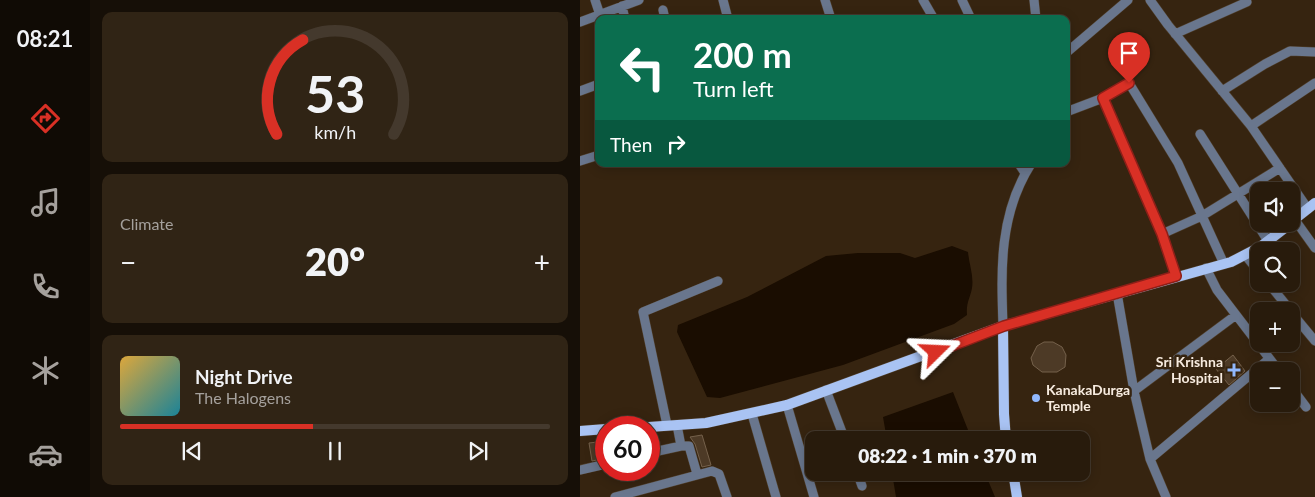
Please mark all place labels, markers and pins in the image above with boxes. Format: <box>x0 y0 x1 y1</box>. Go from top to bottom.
pin <box>1108 32 1150 83</box>
place label: Sri Krishna Hospital <box>1156 353 1223 386</box>
marker: Sri Krishna Hospital <box>1227 363 1241 377</box>
place label: KanakaDurga Temple <box>1046 381 1130 414</box>
marker: KanakaDurga Temple <box>1030 392 1042 404</box>

